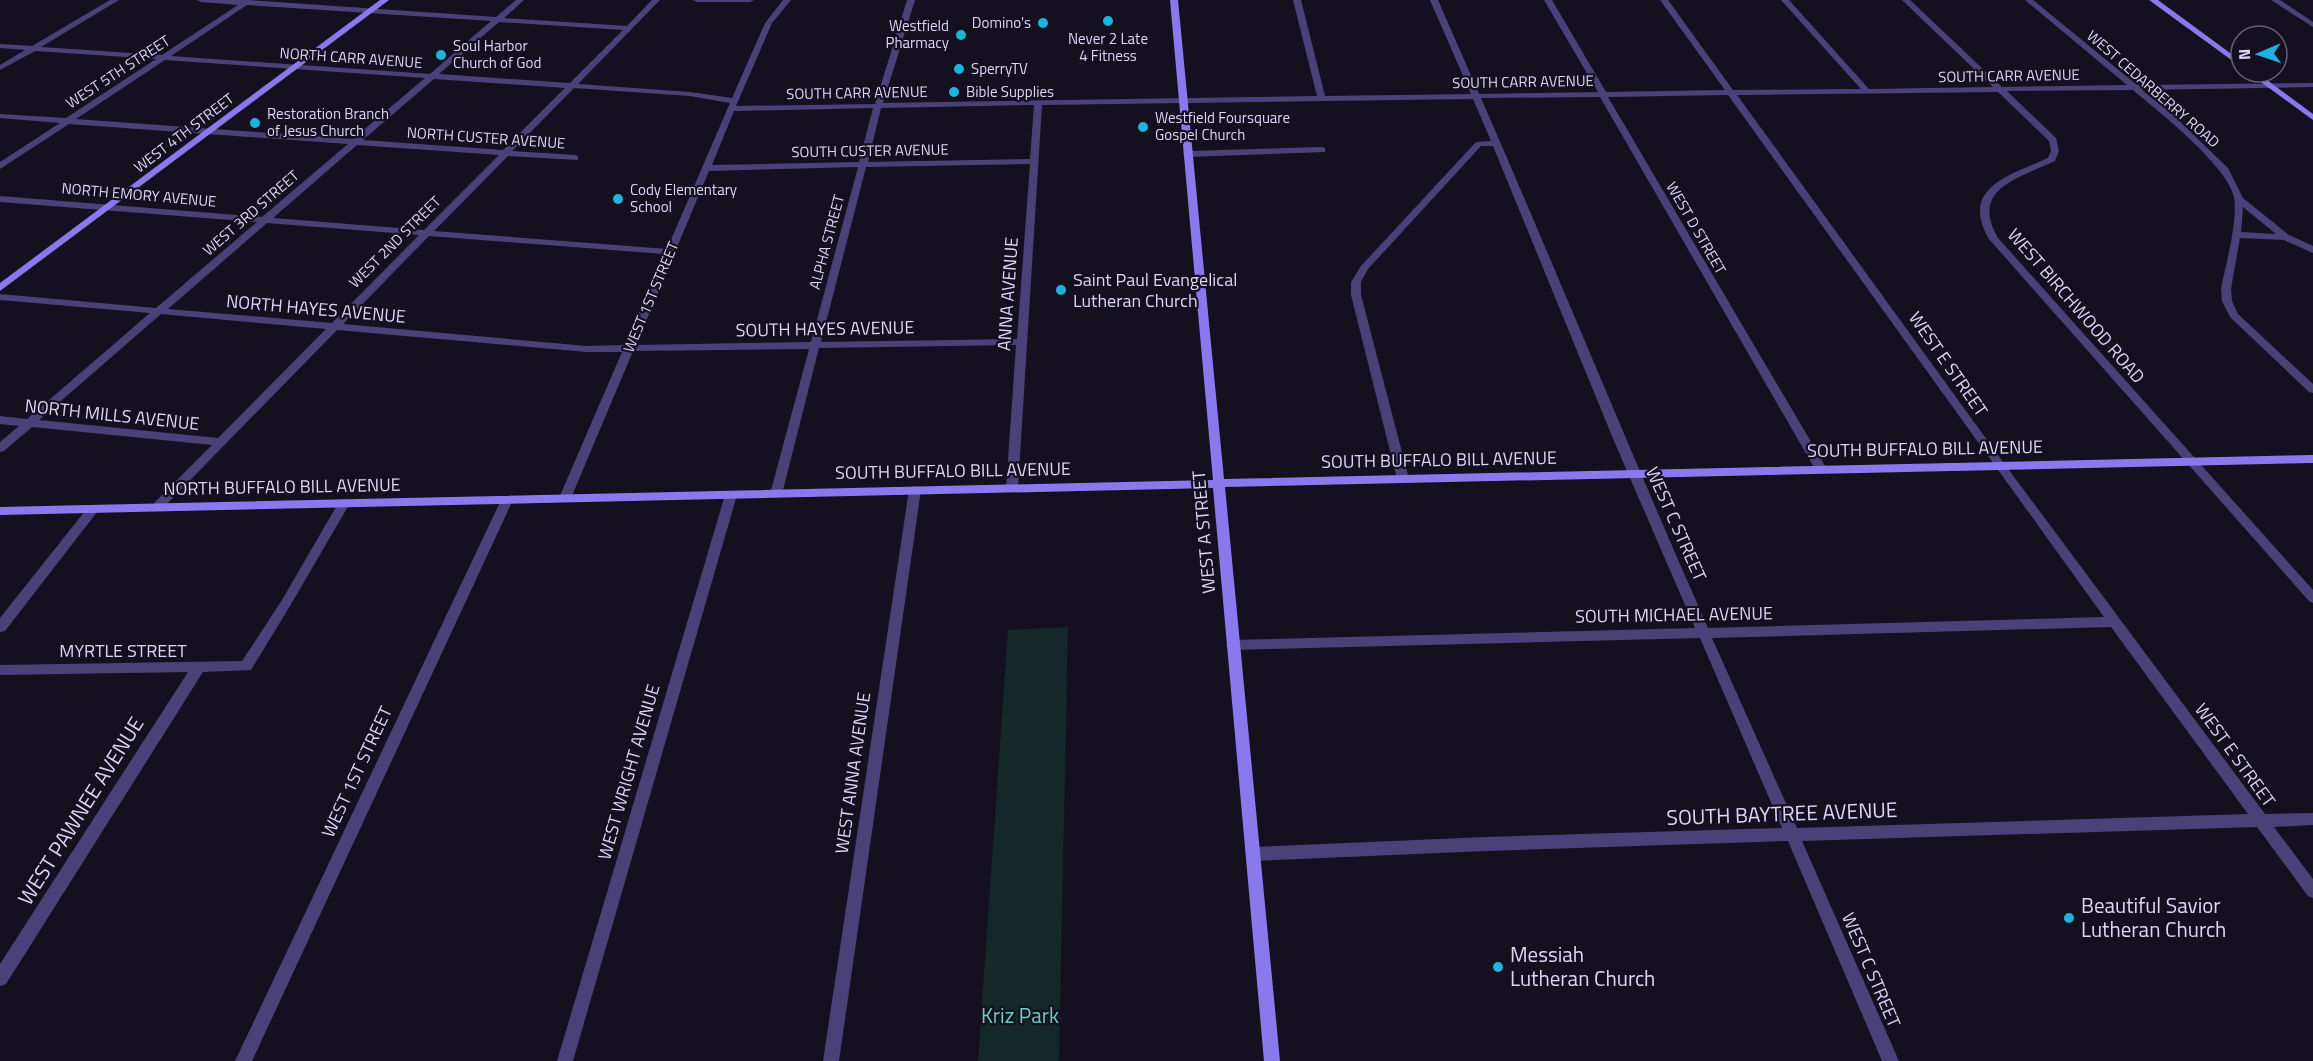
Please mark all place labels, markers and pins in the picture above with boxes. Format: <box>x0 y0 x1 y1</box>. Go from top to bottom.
place label: Domino's <box>972 11 1031 34</box>
place label: Westfield Pharmacy <box>886 14 949 54</box>
marker: Never 2 Late 4 Fitness <box>1101 14 1115 28</box>
marker: Domino's <box>1036 16 1050 30</box>
place label: Never 2 Late 4 Fitness <box>1068 27 1148 67</box>
marker: Westfield Pharmacy <box>954 28 968 42</box>
place label: Soul Harbor Church of God <box>453 34 541 74</box>
marker: Soul Harbor Church of God <box>434 48 448 62</box>
place label: SperryTV <box>971 57 1028 80</box>
marker: SperryTV <box>952 62 966 76</box>
place label: Bible Supplies <box>966 80 1054 103</box>
marker: Bible Supplies <box>947 85 961 99</box>
place label: Restoration Branch of Jesus Church <box>267 102 389 142</box>
place label: Westfield Foursquare Gospel Church <box>1155 106 1290 146</box>
marker: Restoration Branch of Jesus Church <box>248 116 262 130</box>
marker: Westfield Foursquare Gospel Church <box>1136 120 1150 134</box>
place label: Cody Elementary School <box>630 178 737 218</box>
marker: Cody Elementary School <box>611 192 625 206</box>
place label: Saint Paul Evangelical Lutheran Church <box>1073 266 1237 314</box>
marker: Saint Paul Evangelical Lutheran Church <box>1054 283 1068 297</box>
place label: Beautiful Savior Lutheran Church <box>2081 889 2226 945</box>
marker: Beautiful Savior Lutheran Church <box>2062 911 2076 925</box>
place label: Messiah Lutheran Church <box>1510 938 1655 994</box>
marker: Messiah Lutheran Church <box>1491 960 1505 974</box>

